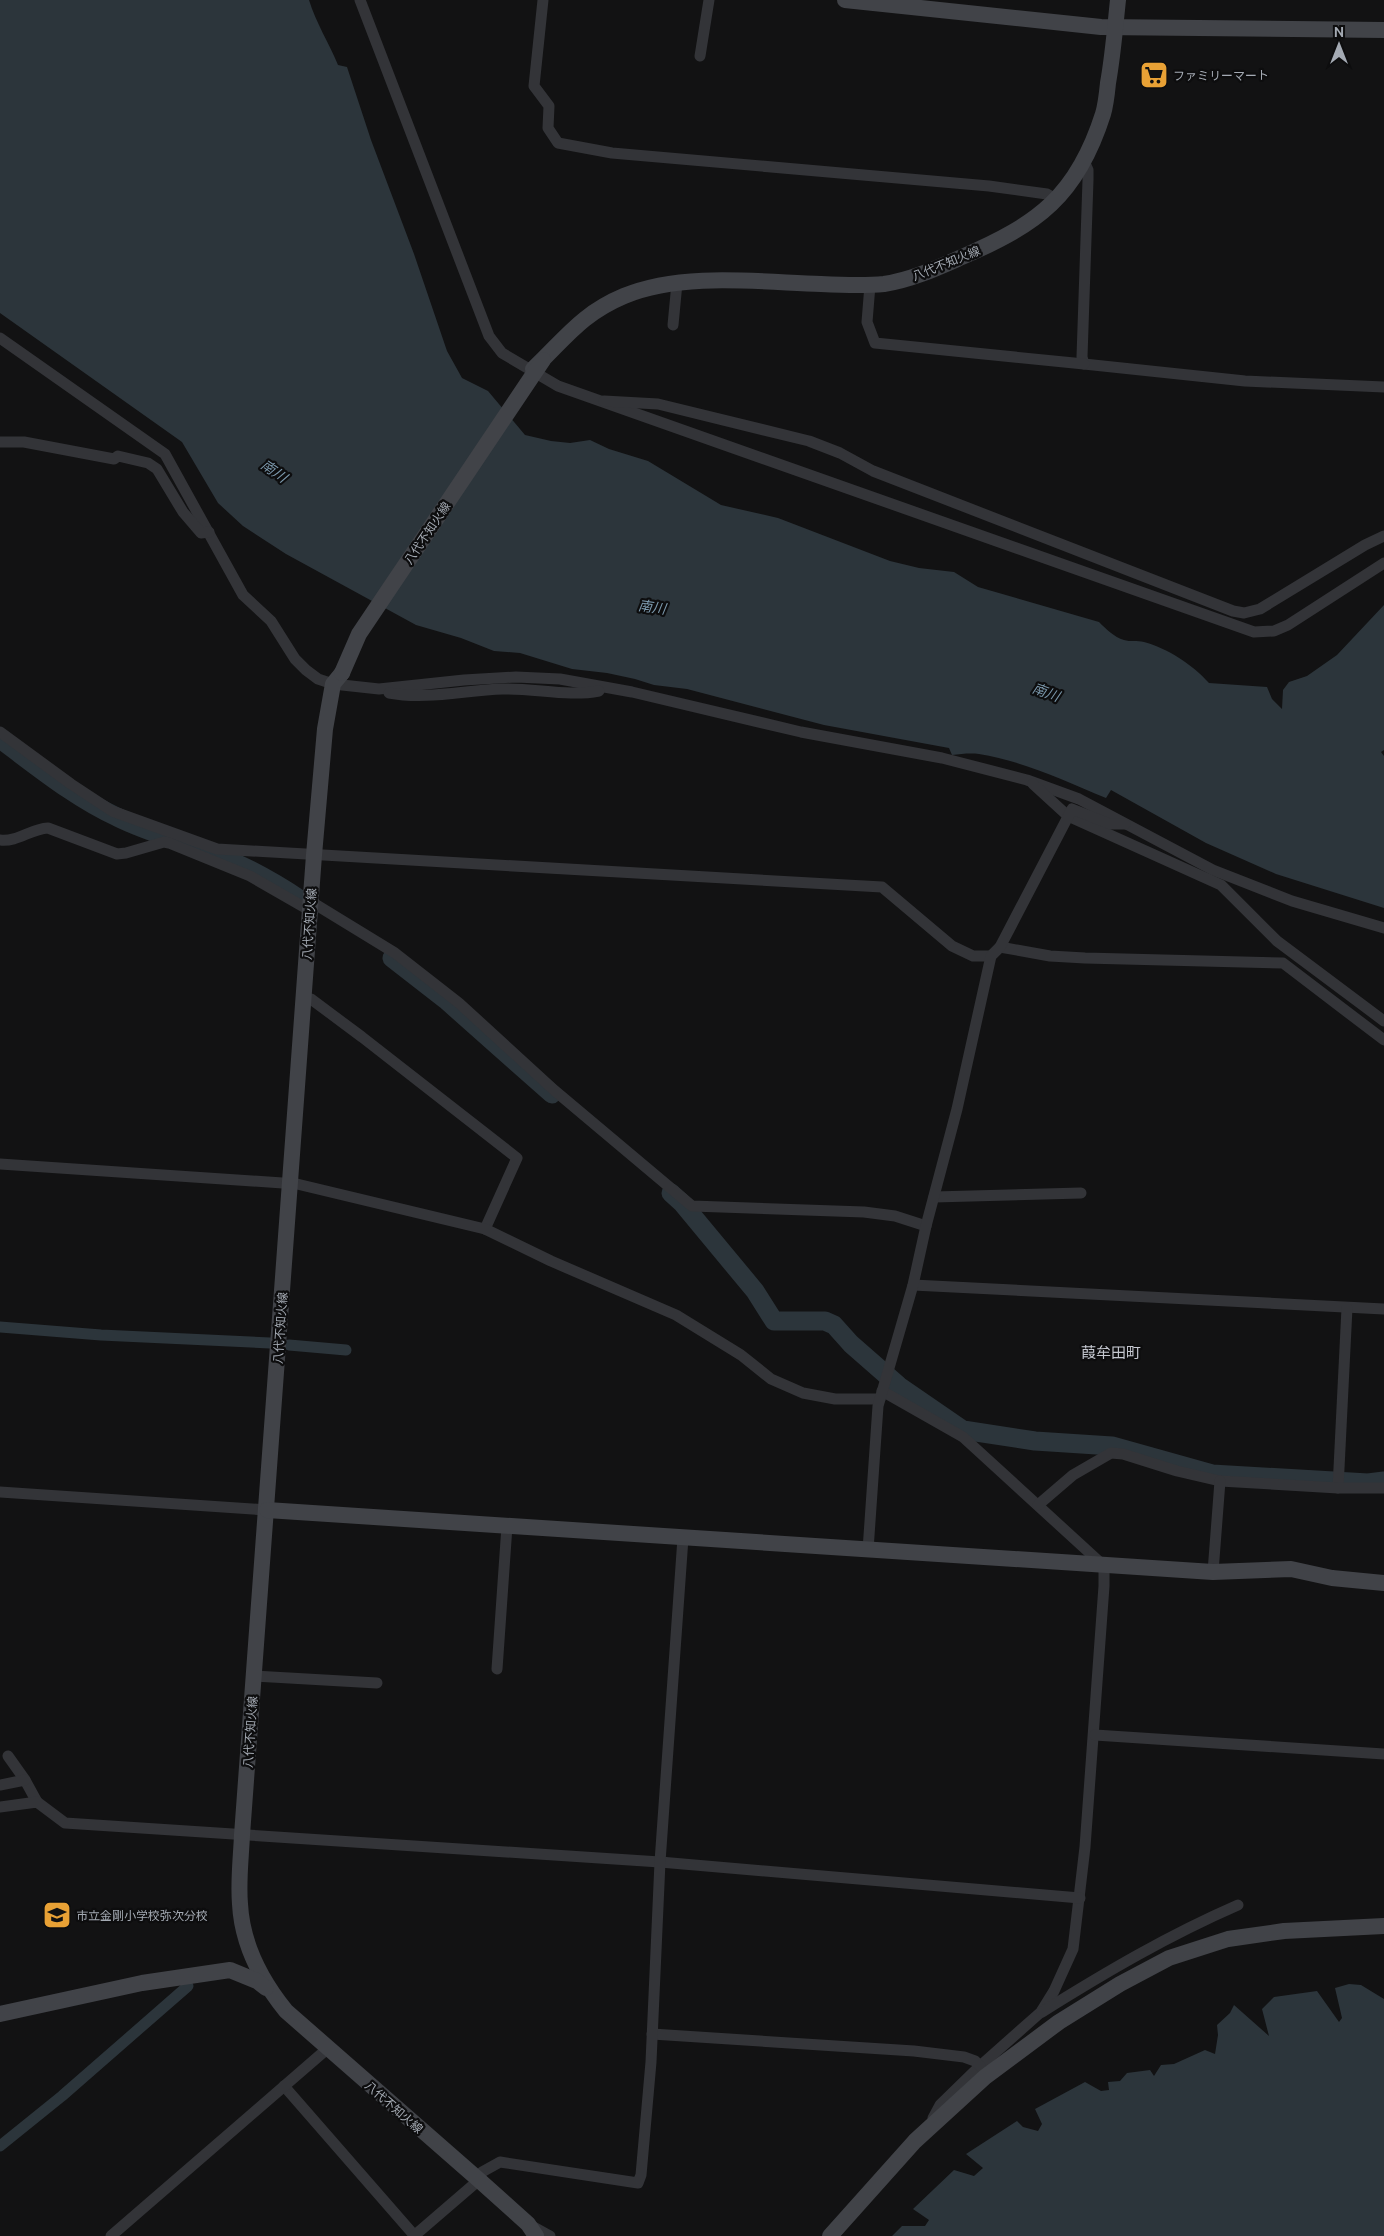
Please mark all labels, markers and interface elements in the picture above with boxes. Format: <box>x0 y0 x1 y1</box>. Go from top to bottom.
north arrow <box>1314 20 1364 70</box>
text: N <box>1334 24 1344 40</box>
supermarket icon: ファミリーマート <box>1139 60 1169 90</box>
place label: ファミリーマート <box>1173 69 1269 82</box>
street label: 八代不知火線 <box>910 243 982 283</box>
water label: 南川 <box>258 456 292 487</box>
street label: 八代不知火線 <box>401 500 453 566</box>
water label: 南川 <box>637 597 669 617</box>
water label: 南川 <box>1030 680 1064 705</box>
street label: 八代不知火線 <box>300 888 318 960</box>
street label: 八代不知火線 <box>271 1292 289 1364</box>
district label: 葭牟田町 <box>1081 1344 1141 1361</box>
street label: 八代不知火線 <box>241 1696 259 1768</box>
school or university icon: 市立金剛小学校弥次分校 <box>42 1900 72 1930</box>
place label: 市立金剛小学校弥次分校 <box>76 1909 208 1922</box>
street label: 八代不知火線 <box>363 2078 425 2136</box>

